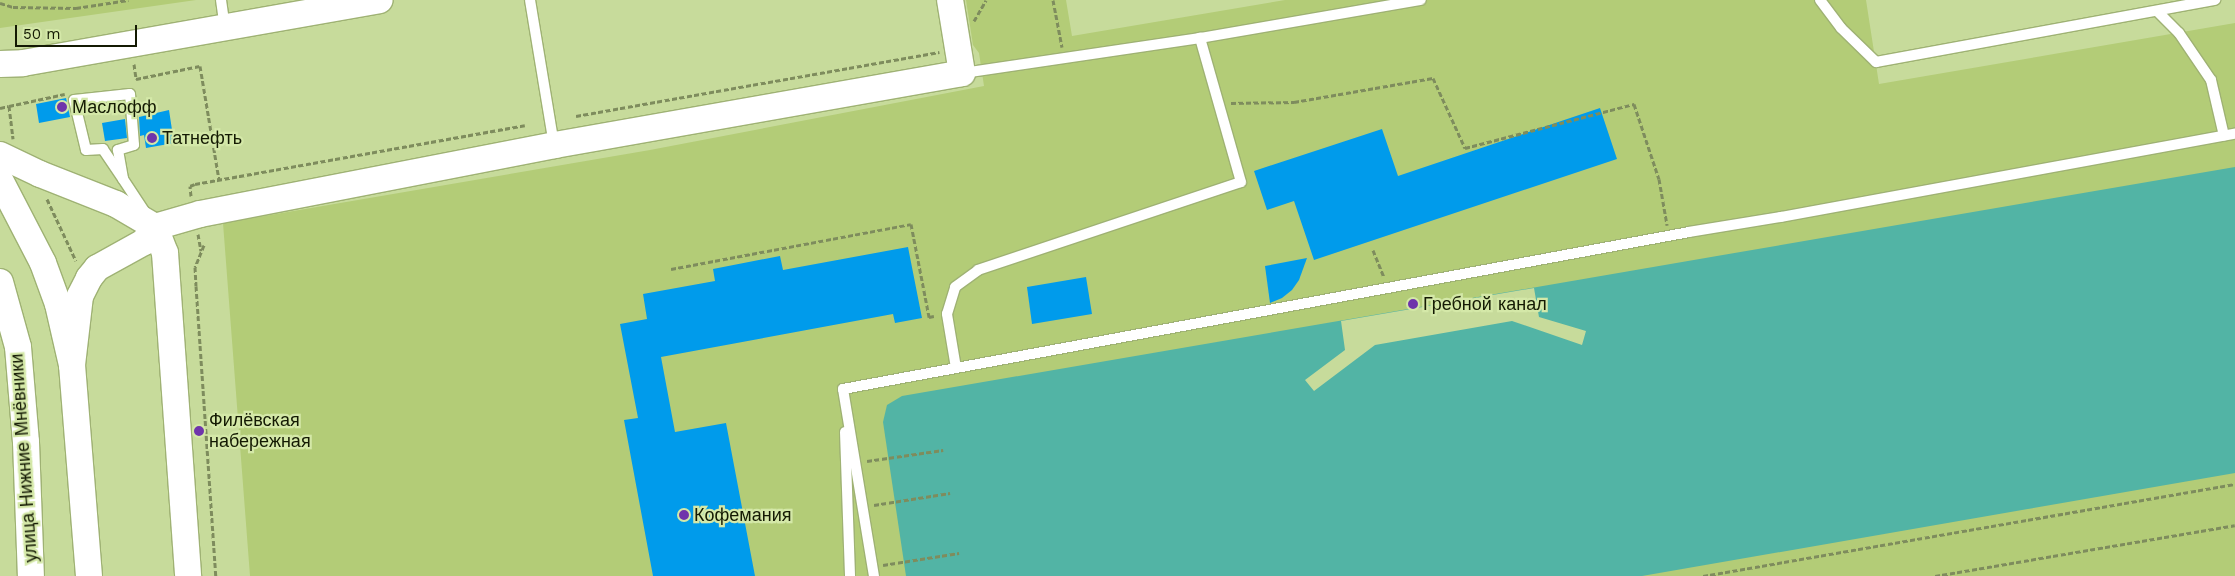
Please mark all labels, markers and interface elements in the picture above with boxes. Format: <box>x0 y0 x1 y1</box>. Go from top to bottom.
scale bar <box>18 15 140 47</box>
text: 50 m <box>23 25 60 43</box>
place label: Маслофф <box>72 96 157 118</box>
marker: Маслофф <box>56 101 68 113</box>
place label: Татнефть <box>162 127 242 149</box>
marker: Татнефть <box>146 132 158 144</box>
place label: Гребной канал <box>1423 293 1547 315</box>
marker: Гребной канал <box>1407 298 1419 310</box>
street label: улица Нижние Мнёвники <box>6 353 42 563</box>
place label: Филёвская набережная <box>209 410 311 452</box>
marker: Филёвская набережная <box>193 425 205 437</box>
place label: Кофемания <box>694 504 791 526</box>
marker: Кофемания <box>678 509 690 521</box>

